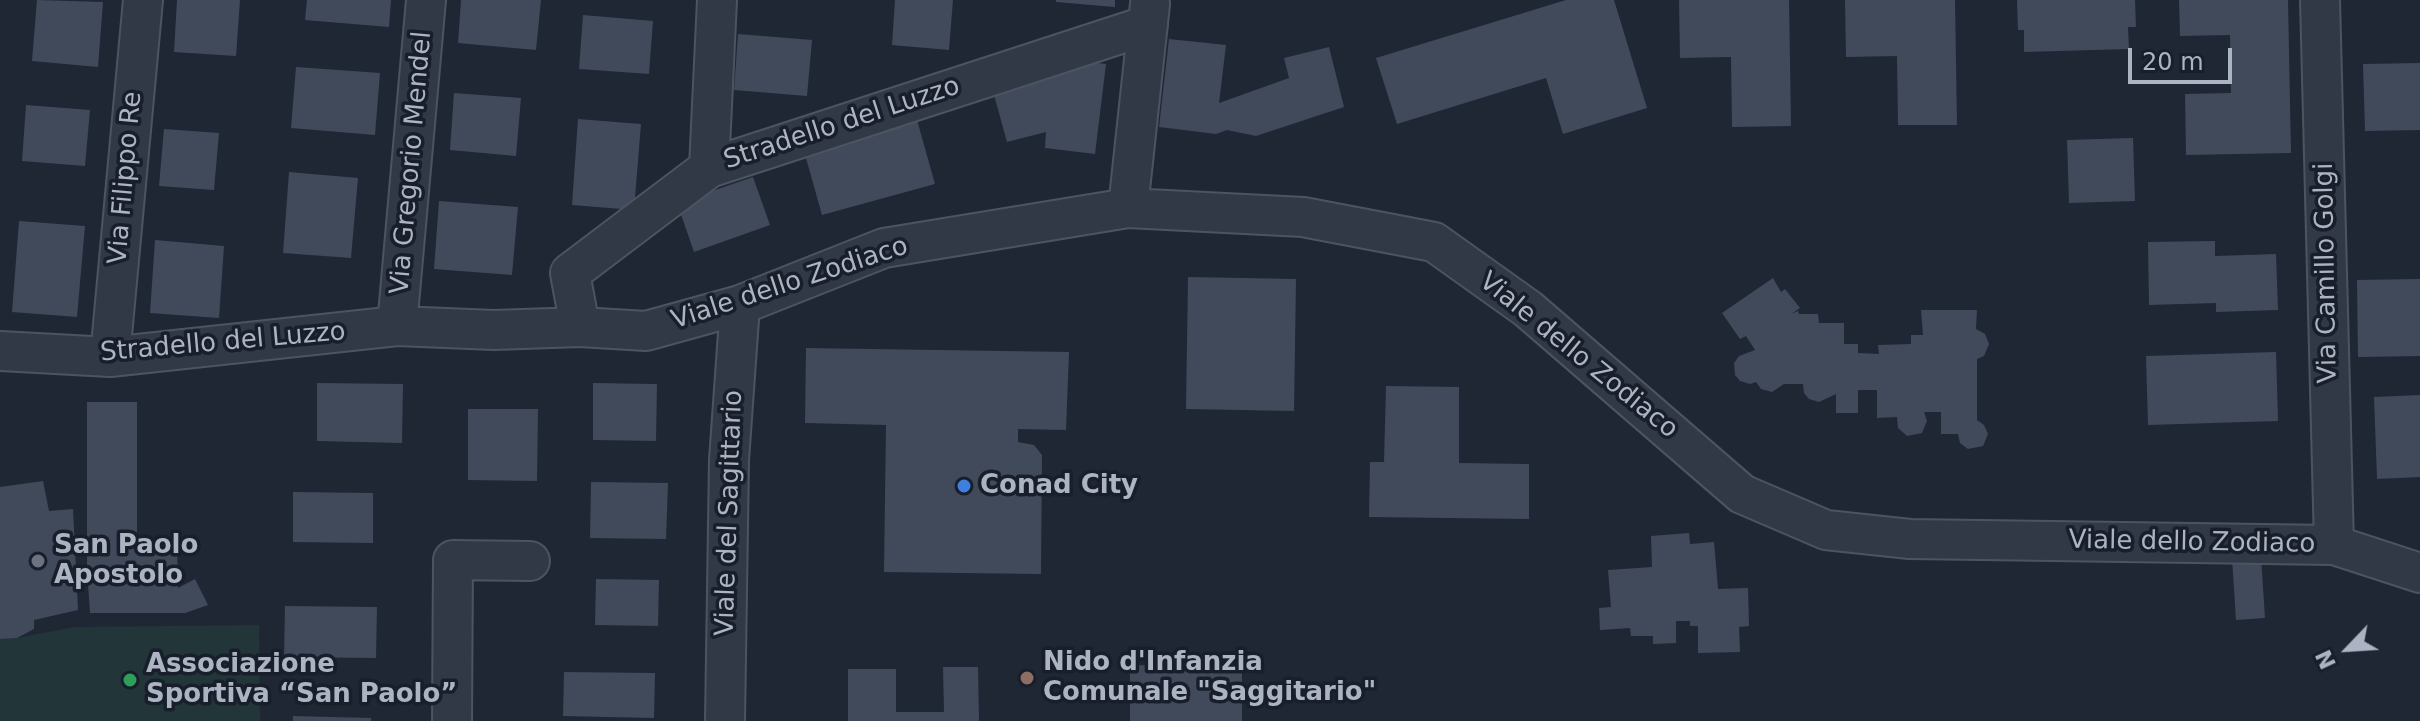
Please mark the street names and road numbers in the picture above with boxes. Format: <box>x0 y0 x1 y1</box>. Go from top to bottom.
street label: Via Gregorio Mendel <box>385 30 439 296</box>
street label: Stradello del Luzzo <box>720 71 964 177</box>
street label: Via Filippo Re <box>103 90 149 266</box>
street label: Via Camillo Golgi <box>2309 162 2345 384</box>
street label: Viale dello Zodiaco <box>668 231 912 337</box>
street label: Viale dello Zodiaco <box>1472 266 1684 446</box>
street label: Stradello del Luzzo <box>99 317 347 369</box>
street label: Viale del Sagittario <box>710 389 750 637</box>
street label: Viale dello Zodiaco <box>2068 525 2316 561</box>

